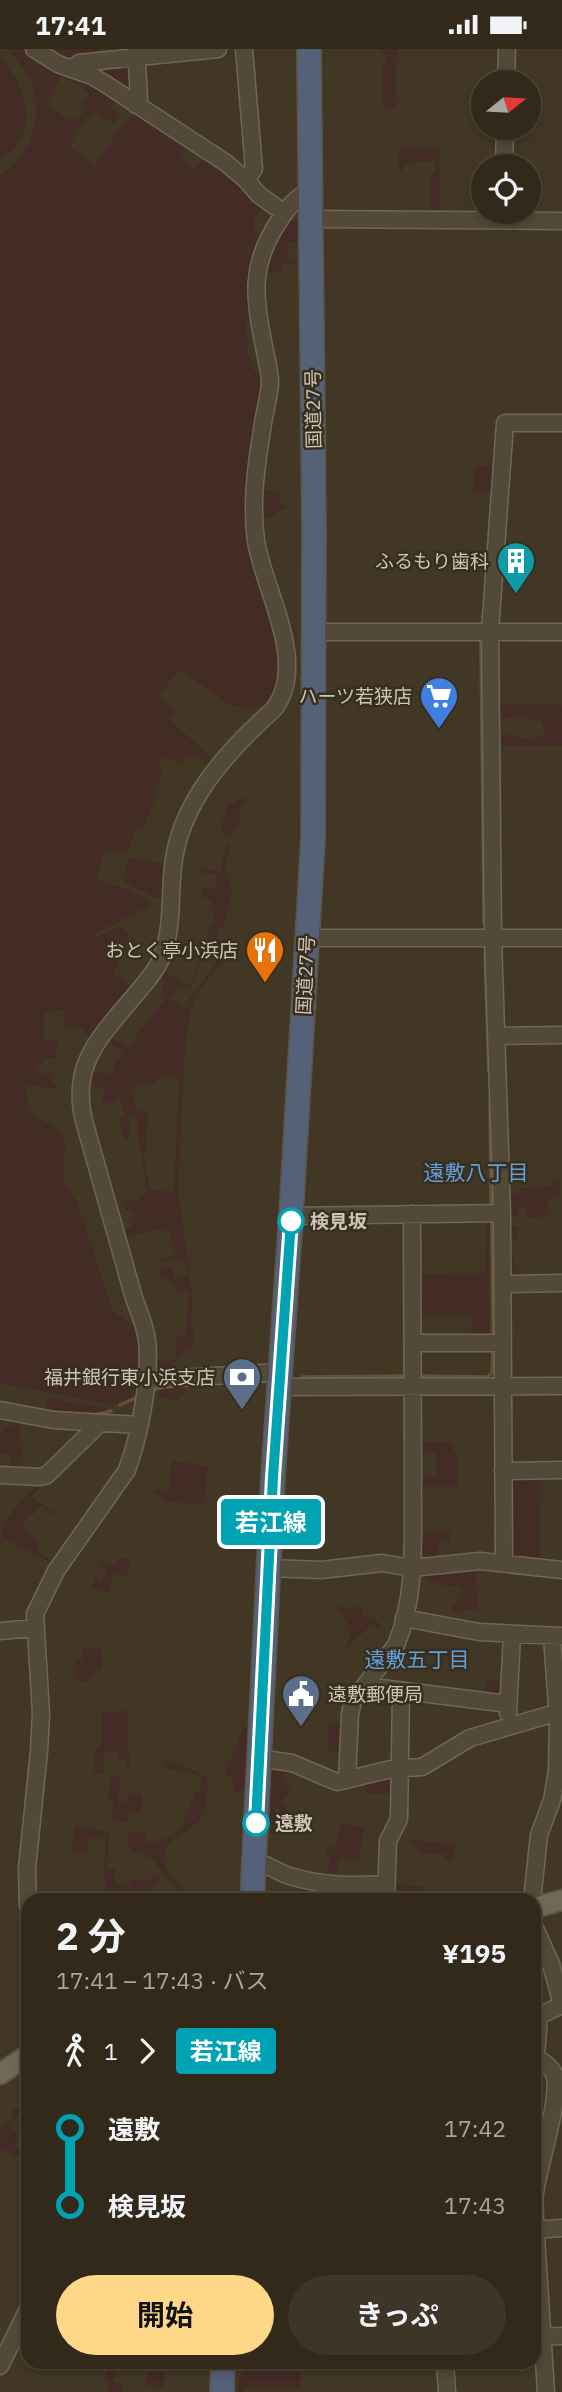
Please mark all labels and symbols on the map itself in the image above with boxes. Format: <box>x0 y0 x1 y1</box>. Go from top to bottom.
north arrow <box>471 70 541 140</box>
street label: 国道27号 <box>300 369 326 449</box>
building icon: ふるもり歯科 <box>495 540 537 595</box>
place label: ふるもり歯科 <box>375 549 489 573</box>
supermarket icon: ハーツ若狭店 <box>418 675 460 730</box>
place label: ハーツ若狭店 <box>298 684 412 708</box>
restaurant icon: おとく亭小浜店 <box>244 929 286 984</box>
street label: 国道27号 <box>291 935 319 1015</box>
place label: おとく亭小浜店 <box>106 938 238 962</box>
district label: 遠敷八丁目 <box>424 1158 529 1186</box>
marker: 検見坂 <box>278 1208 304 1234</box>
place label: 検見坂 <box>310 1209 367 1233</box>
bank icon: 福井銀行東小浜支店 <box>221 1356 263 1411</box>
place label: 福井銀行東小浜支店 <box>44 1365 215 1389</box>
line badge: 若江線 <box>231 1499 311 1545</box>
district label: 遠敷五丁目 <box>365 1645 470 1673</box>
public building icon: 遠敷郵便局 <box>280 1673 322 1728</box>
place label: 遠敷郵便局 <box>328 1682 423 1706</box>
marker: 遠敷 <box>243 1810 269 1836</box>
place label: 遠敷 <box>275 1811 313 1835</box>

